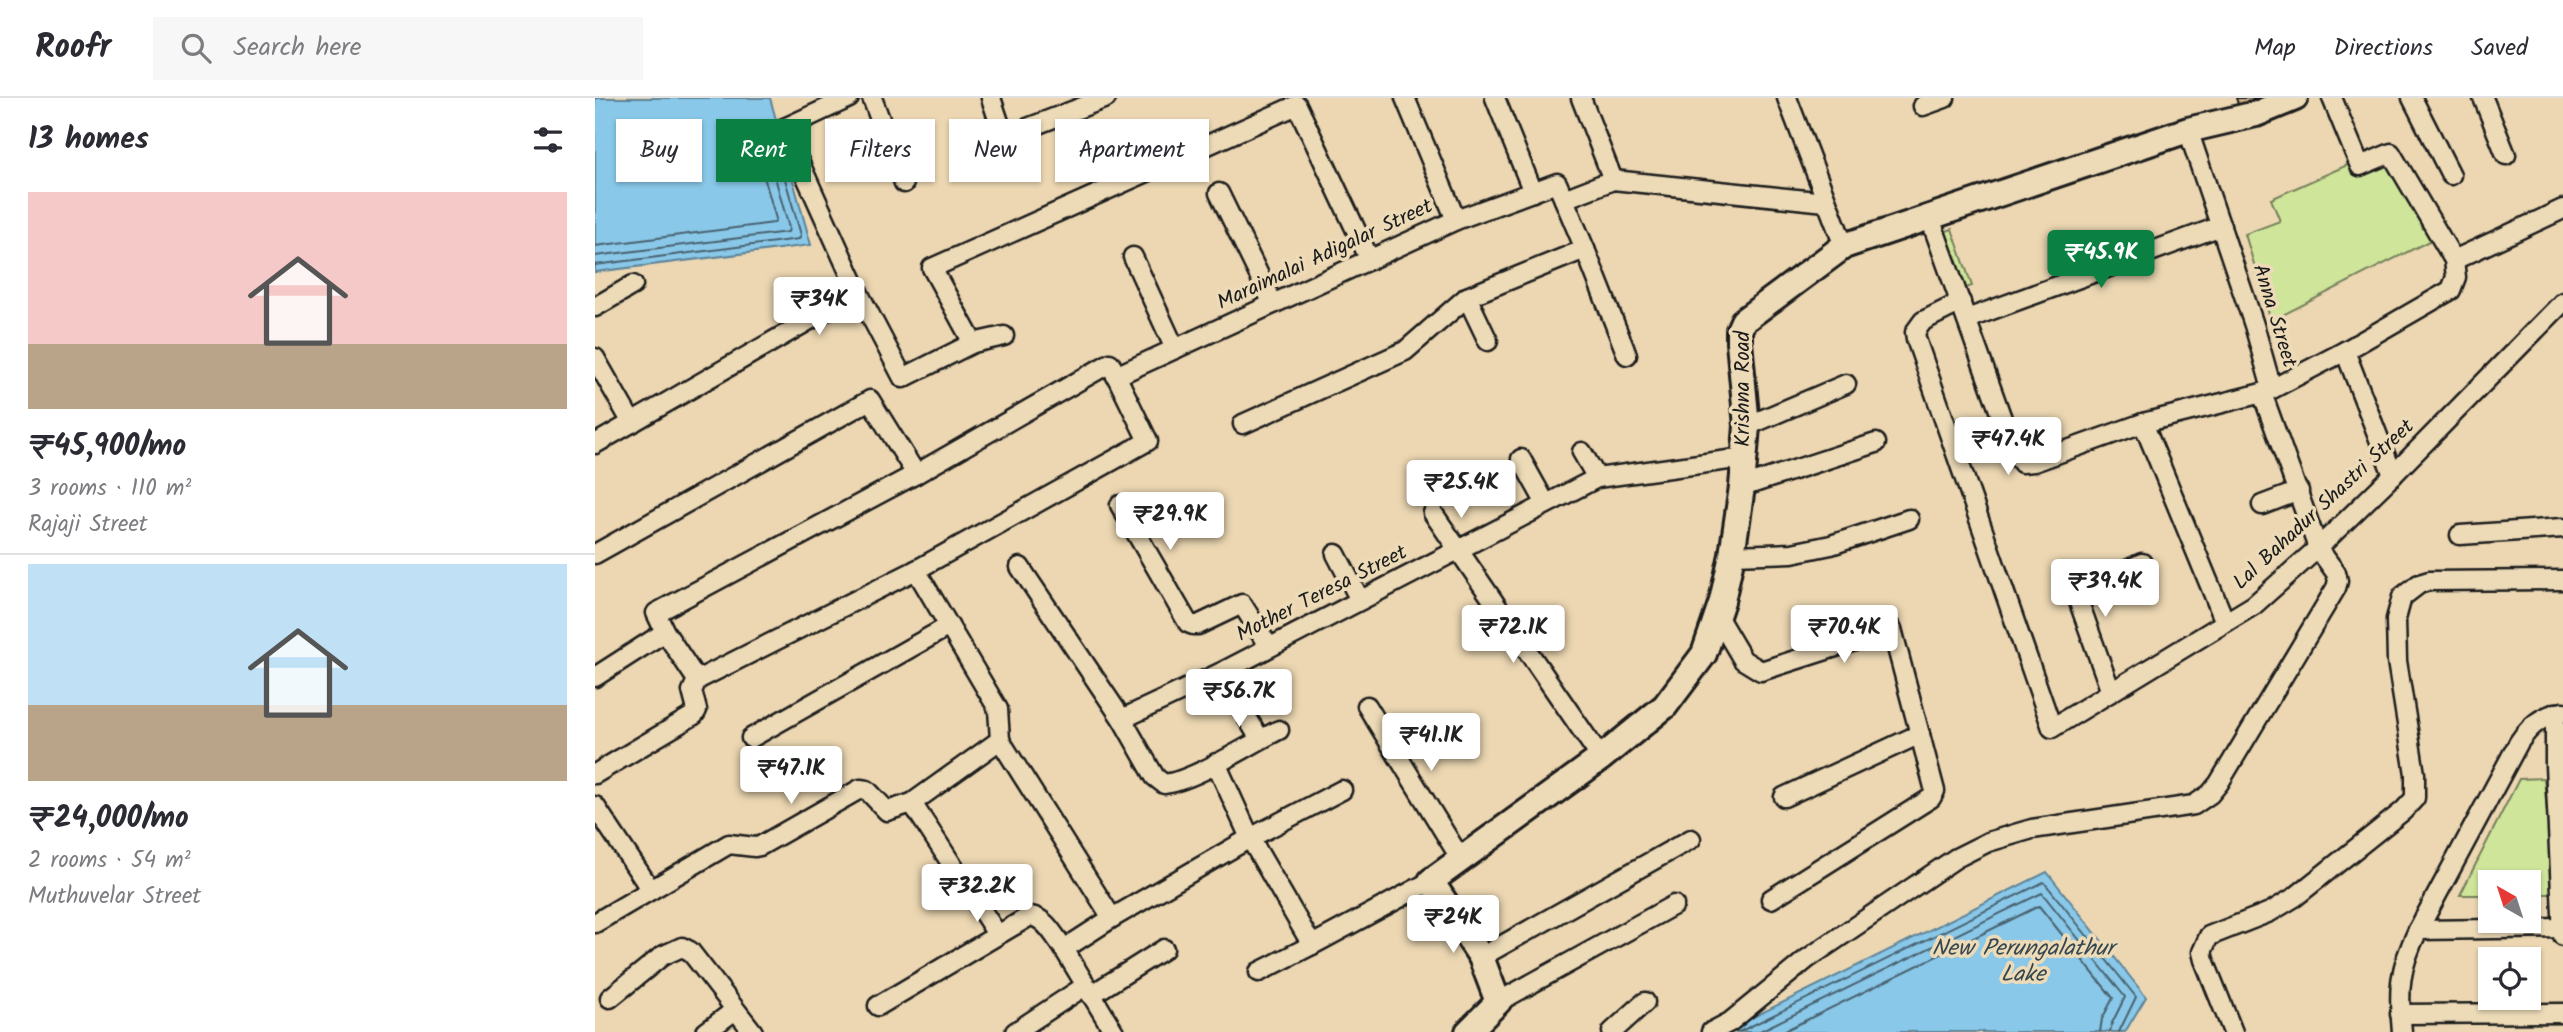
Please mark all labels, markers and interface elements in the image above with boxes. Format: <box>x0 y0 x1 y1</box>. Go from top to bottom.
search box <box>153 17 643 80</box>
text: Roofr <box>35 22 111 75</box>
text: Search here <box>233 27 361 69</box>
icon: search <box>177 29 215 67</box>
text: Map <box>2254 29 2296 68</box>
text: Directions <box>2334 29 2433 68</box>
text: Saved <box>2471 29 2528 68</box>
text: 13 homes <box>28 116 149 164</box>
chip: Buy <box>616 119 702 182</box>
chip: Rent <box>716 119 811 182</box>
chip: Filters <box>825 119 935 182</box>
chip: New <box>949 119 1041 182</box>
chip: Apartment <box>1055 119 1209 182</box>
icon: filters <box>529 121 567 159</box>
street label: Maraimalai Adigalar Street <box>1212 190 1439 320</box>
pin: ₹45.9K <box>2044 230 2158 290</box>
text: ₹45.9K <box>2063 235 2139 271</box>
icon: home <box>235 238 361 364</box>
street label: Anna Street <box>2243 260 2306 373</box>
pin: ₹34K <box>778 278 860 337</box>
text: ₹34K <box>790 282 848 318</box>
street label: Krishna Road <box>1727 330 1760 447</box>
street label: Lal Bahadur Shastri Street <box>2226 411 2423 598</box>
pin: ₹47.4K <box>1951 418 2065 477</box>
text: ₹47.4K <box>1970 422 2046 458</box>
text: ₹45,900/mo <box>28 423 186 471</box>
pin: ₹25.4K <box>1404 460 1518 520</box>
text: ₹25.4K <box>1423 465 1499 501</box>
text: 3 rooms · 110 m² <box>28 471 191 507</box>
pin: ₹29.9K <box>1113 492 1227 552</box>
text: ₹29.9K <box>1132 497 1208 533</box>
text: Rajaji Street <box>28 507 148 543</box>
street label: Mother Teresa Street <box>1231 536 1414 651</box>
pin: ₹39.4K <box>2048 560 2162 619</box>
text: ₹39.4K <box>2067 564 2143 600</box>
pin: ₹72.1K <box>1456 606 1570 665</box>
pin: ₹70.4K <box>1787 606 1901 665</box>
icon: home <box>235 610 361 736</box>
text: ₹72.1K <box>1478 610 1548 646</box>
text: ₹70.4K <box>1807 610 1881 646</box>
pin: ₹56.7K <box>1182 670 1296 729</box>
text: ₹56.7K <box>1202 674 1276 710</box>
pin: ₹41.1K <box>1374 714 1488 773</box>
text: ₹41.1K <box>1398 718 1464 754</box>
pin: ₹47.1K <box>734 746 848 806</box>
text: ₹47.1K <box>756 751 826 787</box>
text: ₹24,000/mo <box>28 795 189 843</box>
text: 2 rooms · 54 m² <box>28 843 191 879</box>
pin: ₹32.2K <box>920 864 1034 924</box>
text: ₹32.2K <box>938 869 1016 905</box>
north arrow <box>2478 870 2541 933</box>
map controls <box>2478 870 2541 1010</box>
text: Muthuvelar Street <box>28 879 201 915</box>
pin: ₹24K <box>1412 896 1494 955</box>
text: ₹24K <box>1423 900 1483 936</box>
water label: New Perungalathur Lake <box>1932 931 2119 993</box>
button: locate <box>2478 947 2541 1010</box>

